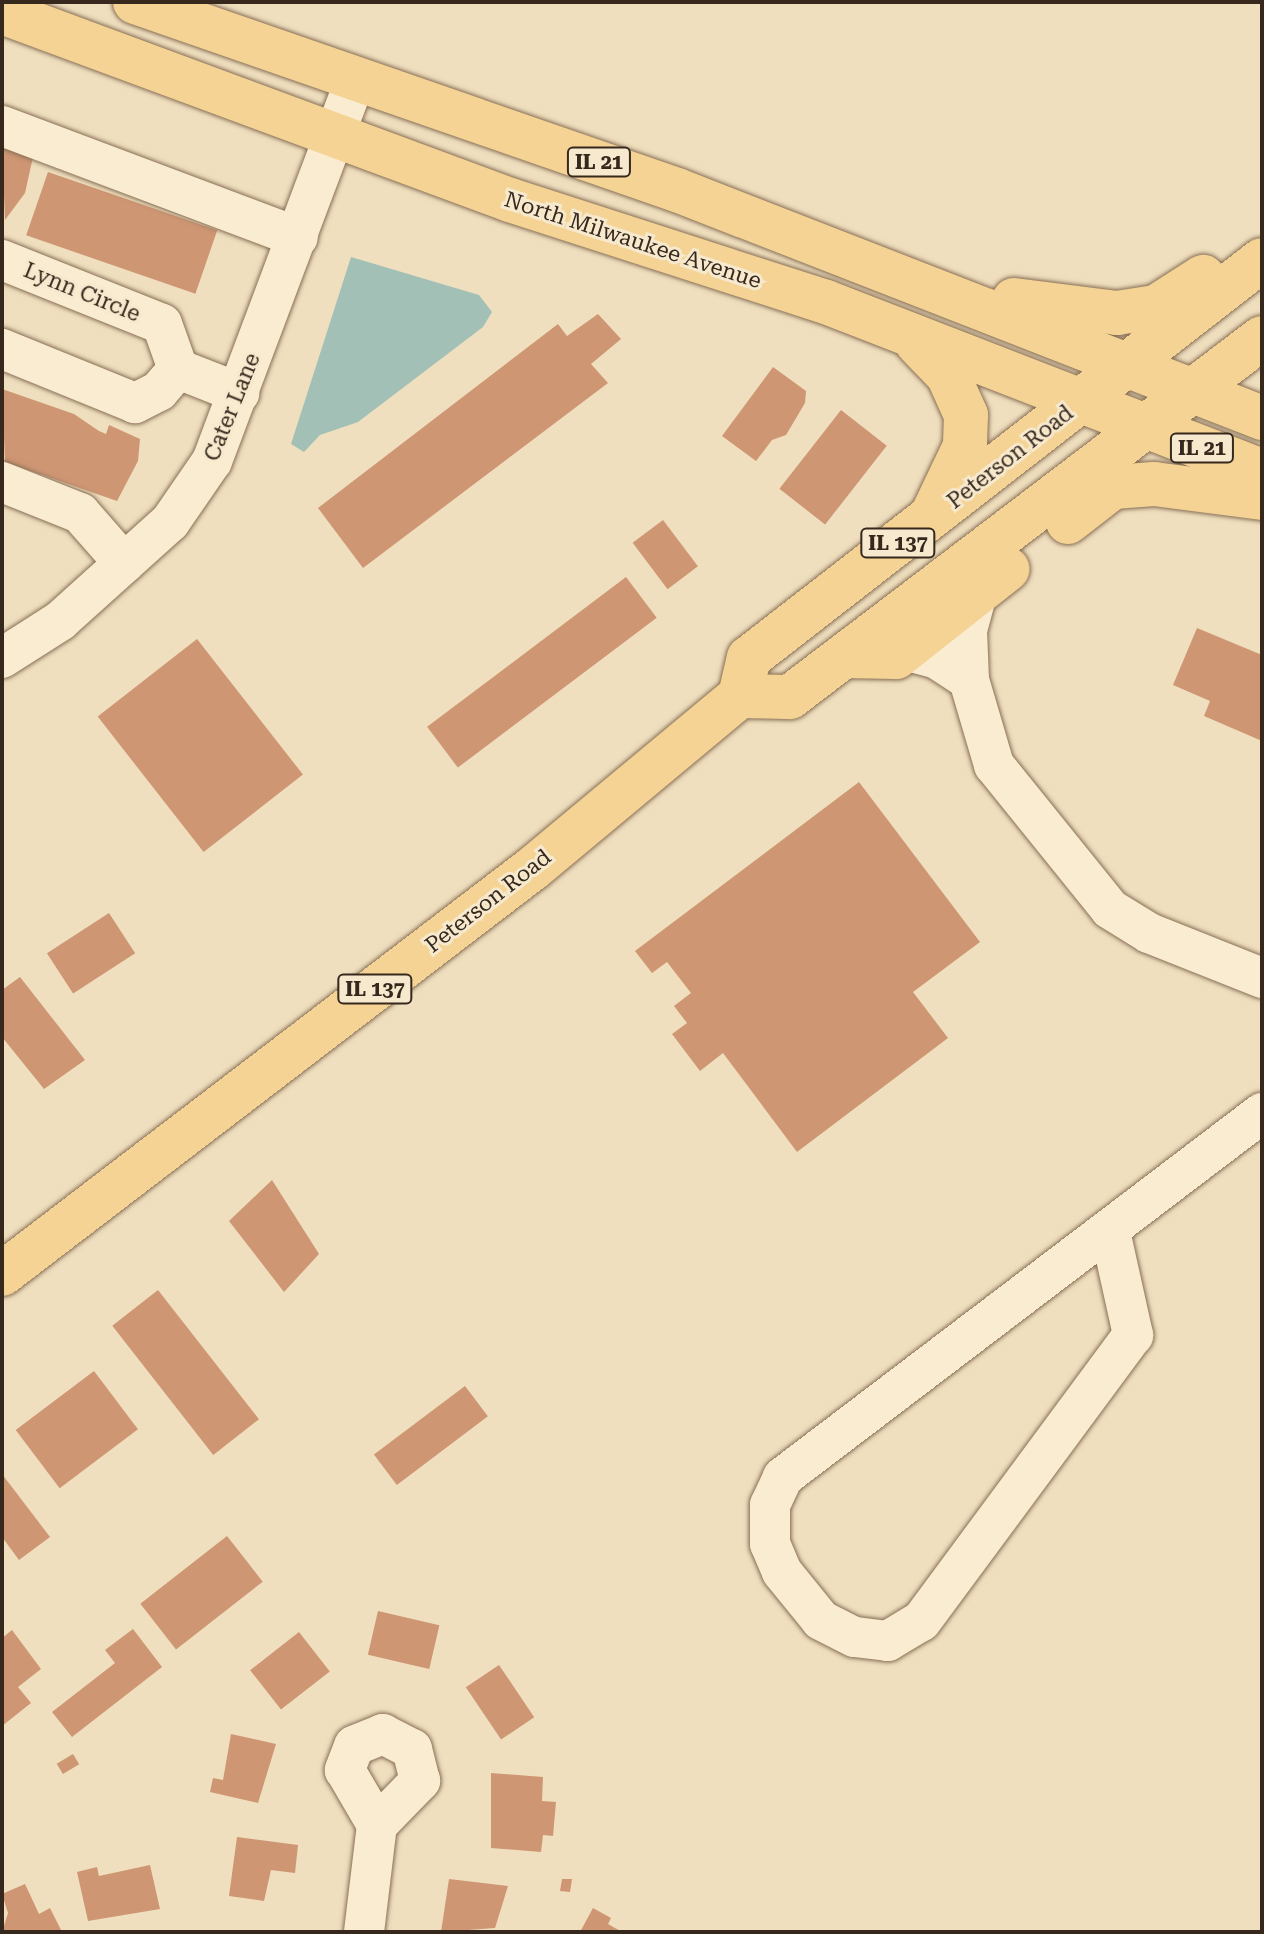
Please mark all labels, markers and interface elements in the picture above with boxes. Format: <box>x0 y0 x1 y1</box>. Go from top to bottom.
road number: IL 21 <box>565 146 633 178</box>
street label: North Milwaukee Avenue <box>501 186 765 294</box>
street label: Lynn Circle <box>20 257 144 327</box>
street label: Cater Lane <box>198 349 266 465</box>
street label: Peterson Road <box>942 400 1078 514</box>
road number: IL 21 <box>1168 432 1236 464</box>
road number: IL 137 <box>860 527 936 559</box>
street label: Peterson Road <box>420 844 556 958</box>
road number: IL 137 <box>337 973 413 1005</box>

